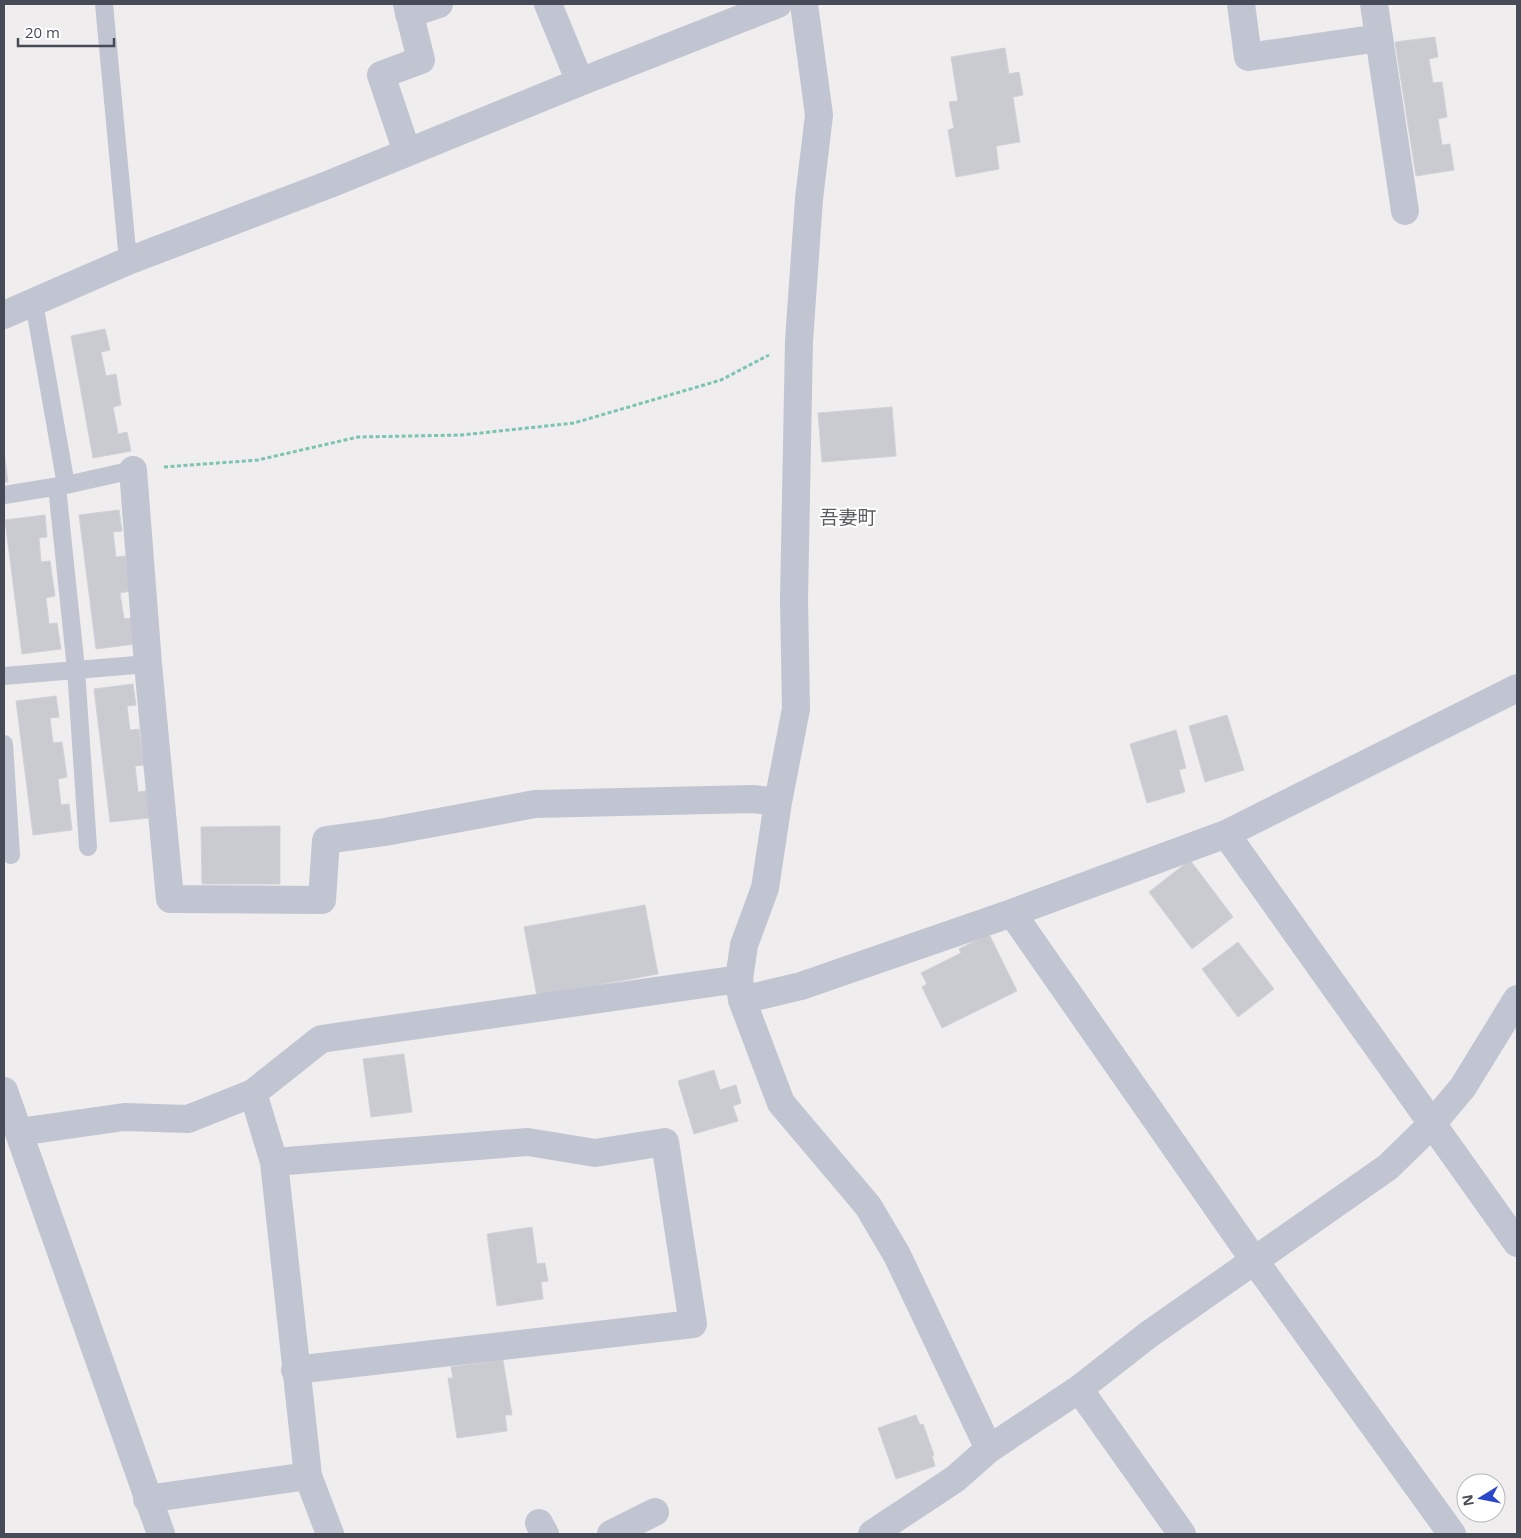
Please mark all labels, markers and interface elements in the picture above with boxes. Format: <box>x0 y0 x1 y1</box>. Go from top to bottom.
scale bar <box>18 15 114 47</box>
text: 20 m <box>25 22 60 42</box>
district label: 吾妻町 <box>819 504 877 530</box>
north arrow <box>1456 1473 1506 1523</box>
text: N <box>1457 1493 1478 1508</box>

